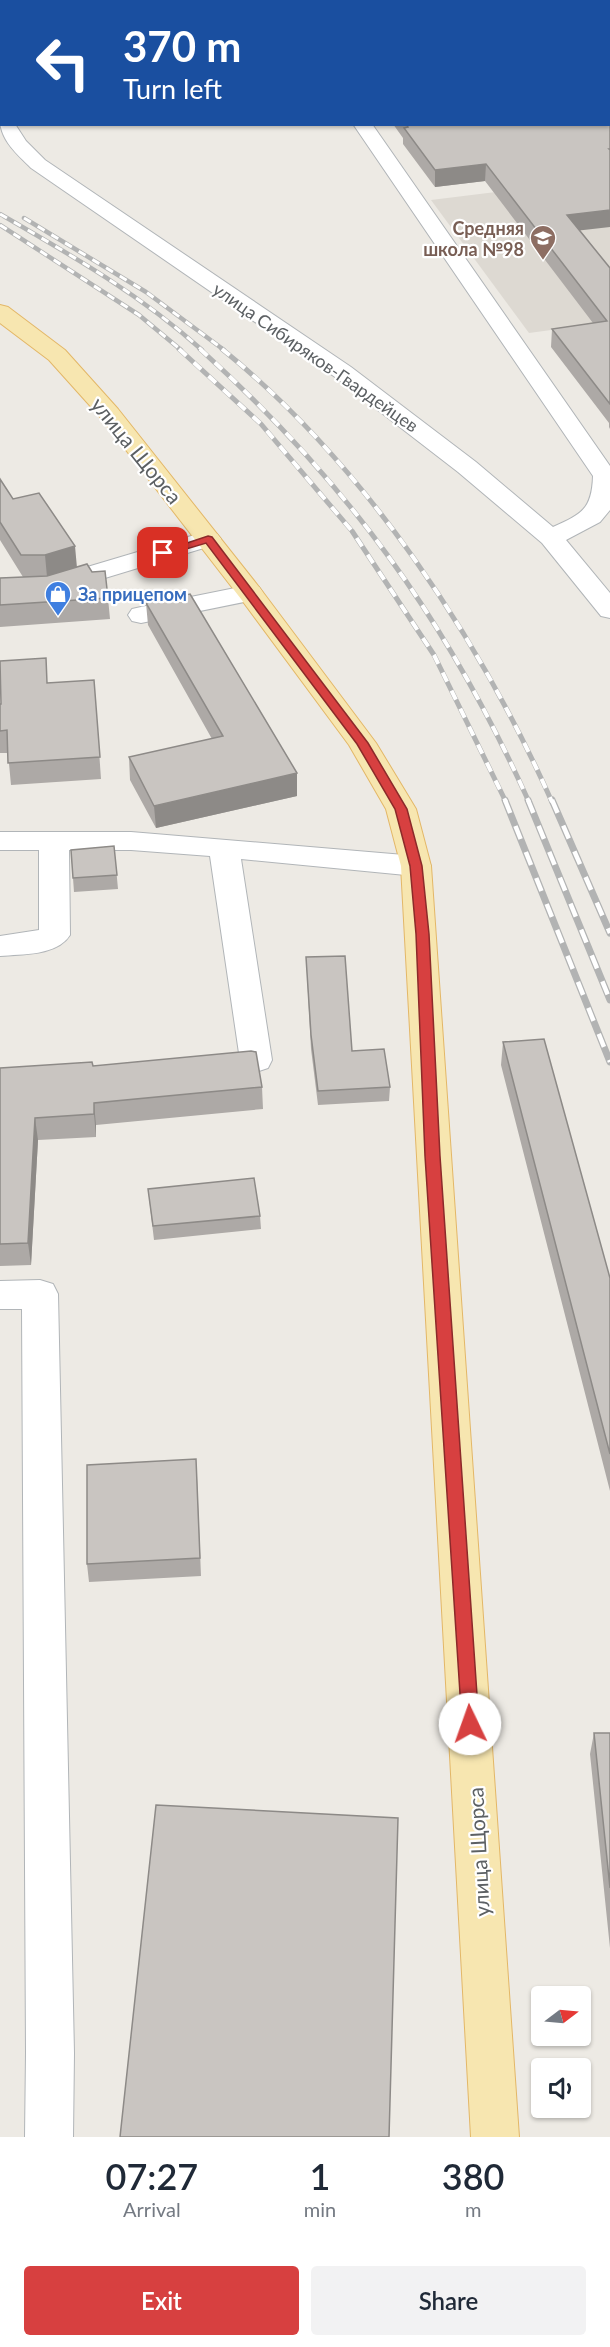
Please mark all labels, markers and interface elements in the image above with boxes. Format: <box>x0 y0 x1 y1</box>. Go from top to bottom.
text: 370 m <box>123 21 241 71</box>
icon: left <box>24 24 102 102</box>
text: Turn left <box>123 72 222 105</box>
place label: Средняя школа №98 <box>423 217 524 260</box>
school or university icon: Средняя школа №98 <box>528 223 558 261</box>
street label: улица Сибиряков-Гвардейцев <box>209 277 423 437</box>
street label: улица Щорса <box>86 392 188 508</box>
pin <box>137 527 188 578</box>
icon: arrive <box>146 536 179 569</box>
shop icon: За прицепом <box>43 579 73 617</box>
place label: За прицепом <box>78 583 187 605</box>
position arrow <box>438 1692 502 1756</box>
street label: улица Щорса <box>462 1787 494 1917</box>
north arrow <box>531 1986 591 2046</box>
map controls <box>531 1986 591 2118</box>
button: sound <box>531 2058 591 2118</box>
text: 07:27 <box>106 2154 198 2198</box>
text: 1 <box>310 2154 330 2198</box>
text: 380 <box>442 2154 504 2198</box>
text: Arrival <box>123 2197 181 2221</box>
text: min <box>304 2197 336 2221</box>
text: m <box>465 2197 481 2221</box>
button: Exit <box>24 2266 299 2335</box>
button: Share <box>311 2266 586 2335</box>

